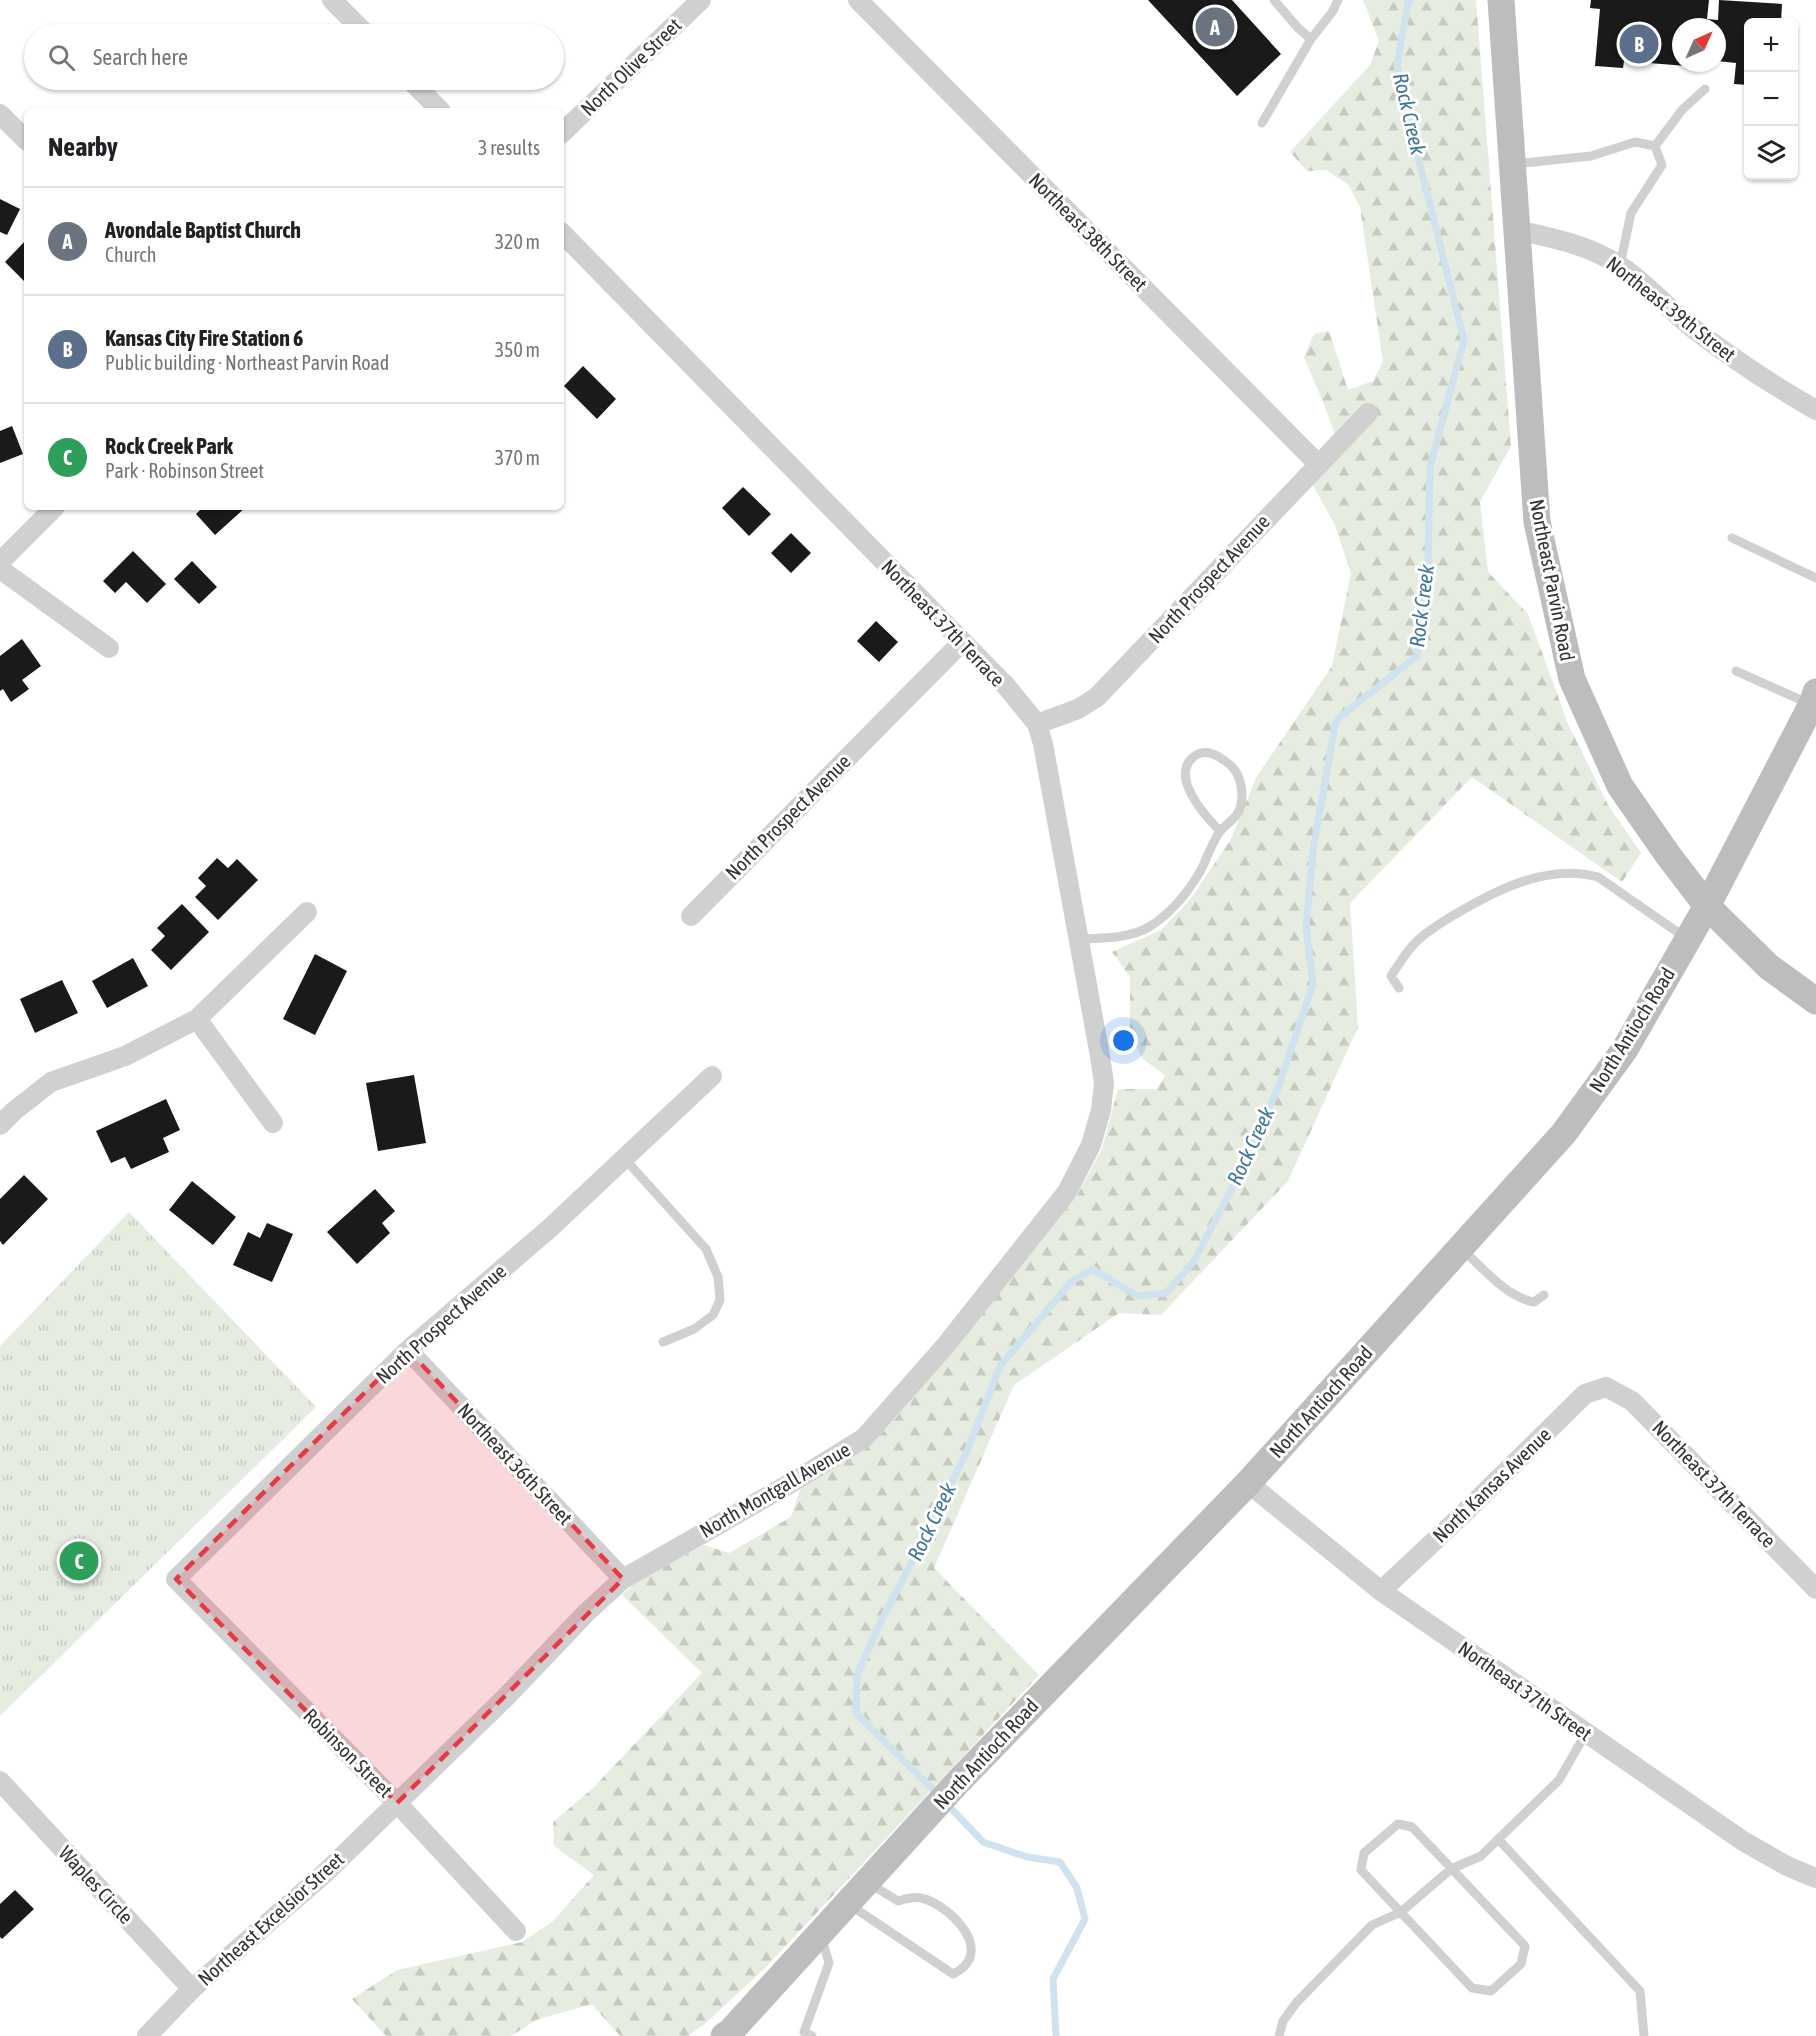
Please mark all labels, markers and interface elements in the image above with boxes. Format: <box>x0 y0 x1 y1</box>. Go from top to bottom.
pin: A <box>1196 4 1234 50</box>
street label: North Olive Street <box>576 13 686 120</box>
north arrow <box>1672 18 1726 72</box>
map controls <box>1744 18 1798 180</box>
button: + <box>1744 18 1798 72</box>
pin: B <box>1620 22 1658 66</box>
search box <box>24 24 564 90</box>
icon: search <box>45 41 78 74</box>
text: Search here <box>93 44 188 70</box>
water label: Rock Creek <box>1389 71 1431 158</box>
button: − <box>1744 72 1798 126</box>
button: layers <box>1744 126 1798 180</box>
text: Nearby <box>48 132 118 162</box>
text: 3 results <box>478 136 540 159</box>
street label: Northeast 38th Street <box>1025 168 1152 296</box>
text: Avondale Baptist Church <box>105 217 301 243</box>
text: A <box>63 230 72 253</box>
text: 320 m <box>495 230 540 253</box>
text: Church <box>105 243 156 266</box>
street label: Northeast 39th Street <box>1602 251 1741 366</box>
text: Kansas City Fire Station 6 <box>105 325 303 351</box>
text: B <box>63 338 72 361</box>
text: 350 m <box>495 338 540 361</box>
text: Public building · Northeast Parvin Road <box>105 351 389 374</box>
text: Rock Creek Park <box>105 433 233 459</box>
text: C <box>63 446 72 469</box>
text: 370 m <box>495 446 540 469</box>
text: Park · Robinson Street <box>105 459 264 482</box>
street label: Northeast Parvin Road <box>1526 497 1579 663</box>
street label: North Prospect Avenue <box>1143 510 1274 648</box>
street label: Northeast 37th Terrace <box>877 555 1010 691</box>
water label: Rock Creek <box>1404 562 1438 649</box>
street label: North Prospect Avenue <box>720 749 855 884</box>
street label: North Antioch Road <box>1584 963 1679 1096</box>
your location <box>1109 1026 1138 1055</box>
water label: Rock Creek <box>1222 1102 1279 1188</box>
street label: North Prospect Avenue <box>371 1259 510 1388</box>
street label: North Antioch Road <box>1264 1341 1377 1462</box>
street label: Northeast 36th Street <box>453 1398 578 1529</box>
street label: Northeast 37th Terrace <box>1648 1416 1781 1552</box>
street label: North Kansas Avenue <box>1428 1423 1555 1547</box>
street label: North Montgall Avenue <box>696 1437 854 1542</box>
water label: Rock Creek <box>902 1478 960 1564</box>
pin: C <box>60 1538 98 1584</box>
street label: Northeast 37th Street <box>1454 1636 1596 1745</box>
street label: North Antioch Road <box>929 1694 1043 1814</box>
street label: Robinson Street <box>299 1704 398 1802</box>
street label: Waples Circle <box>55 1841 138 1928</box>
street label: Northeast Excelsior Street <box>193 1847 348 1990</box>

